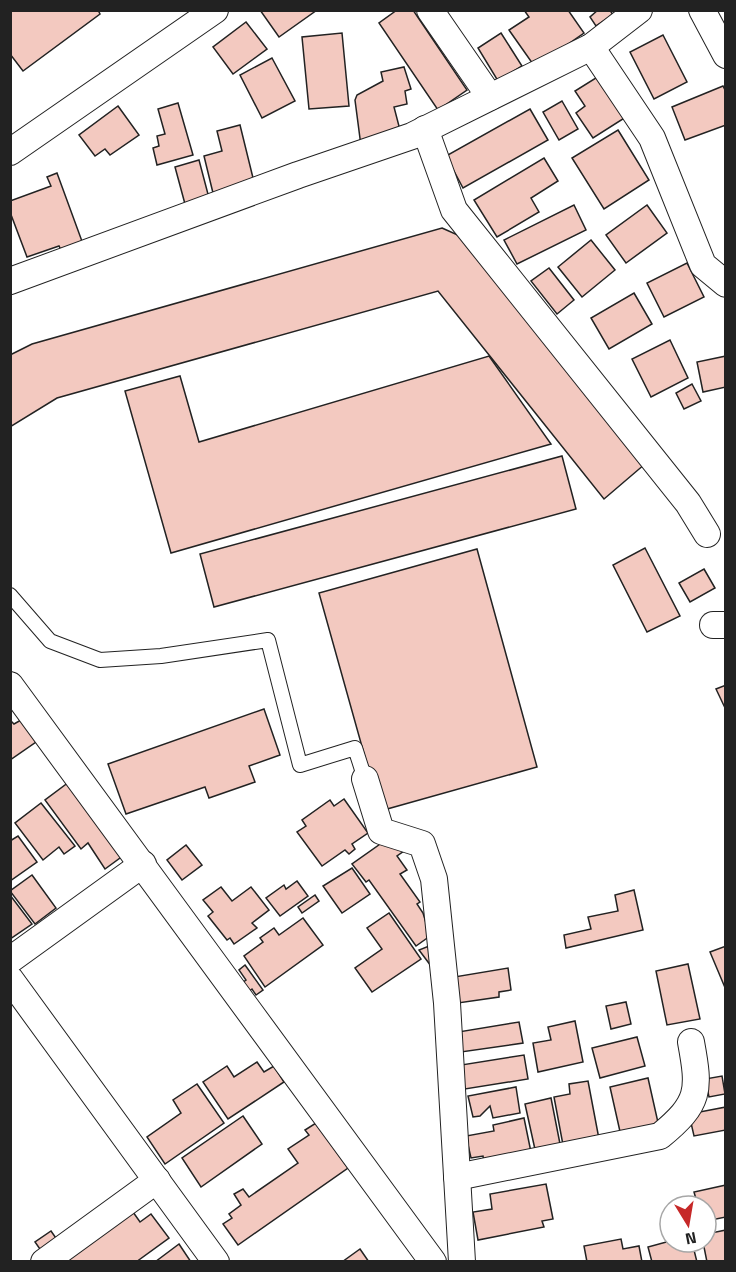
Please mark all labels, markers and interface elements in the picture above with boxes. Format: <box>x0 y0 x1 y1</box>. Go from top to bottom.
north arrow <box>658 1194 718 1254</box>
text: N <box>683 1226 699 1252</box>

